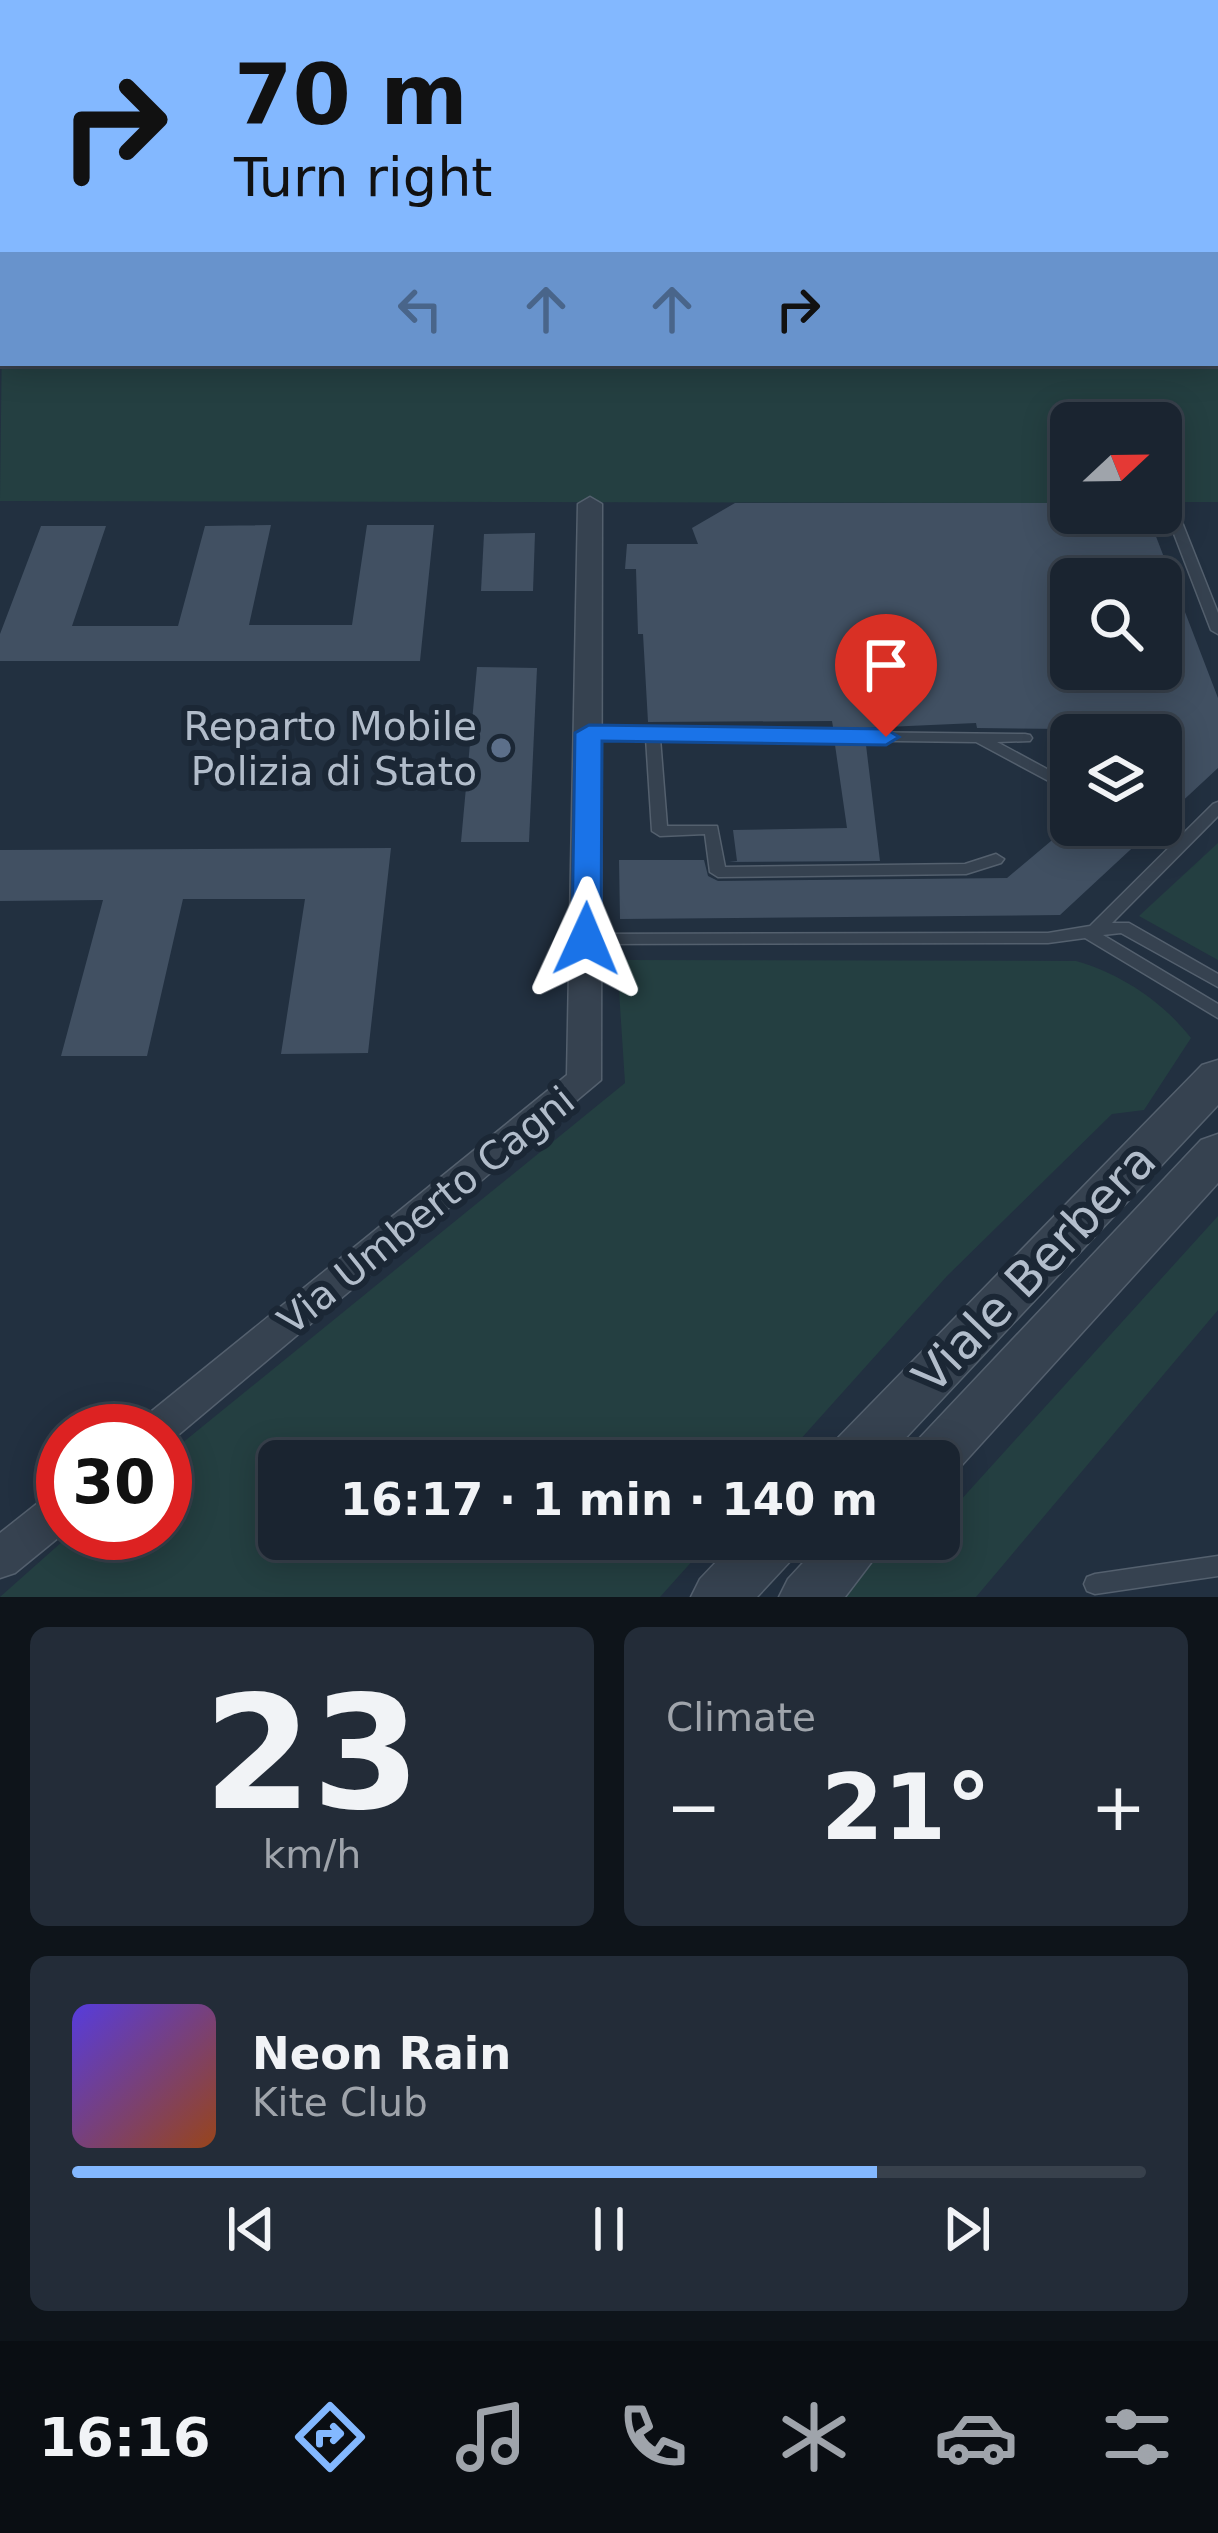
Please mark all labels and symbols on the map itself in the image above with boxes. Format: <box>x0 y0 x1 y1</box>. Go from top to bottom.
north arrow <box>1050 402 1182 534</box>
pin <box>835 614 937 737</box>
place label: Reparto Mobile Polizia di Stato <box>183 704 477 794</box>
marker: Reparto Mobile Polizia di Stato <box>488 735 514 761</box>
position arrow <box>523 876 649 1002</box>
street label: Via Umberto Cagni <box>269 1077 583 1343</box>
street label: Viale Berbera <box>901 1132 1167 1404</box>
speed limit sign: 30 <box>36 1404 192 1560</box>

